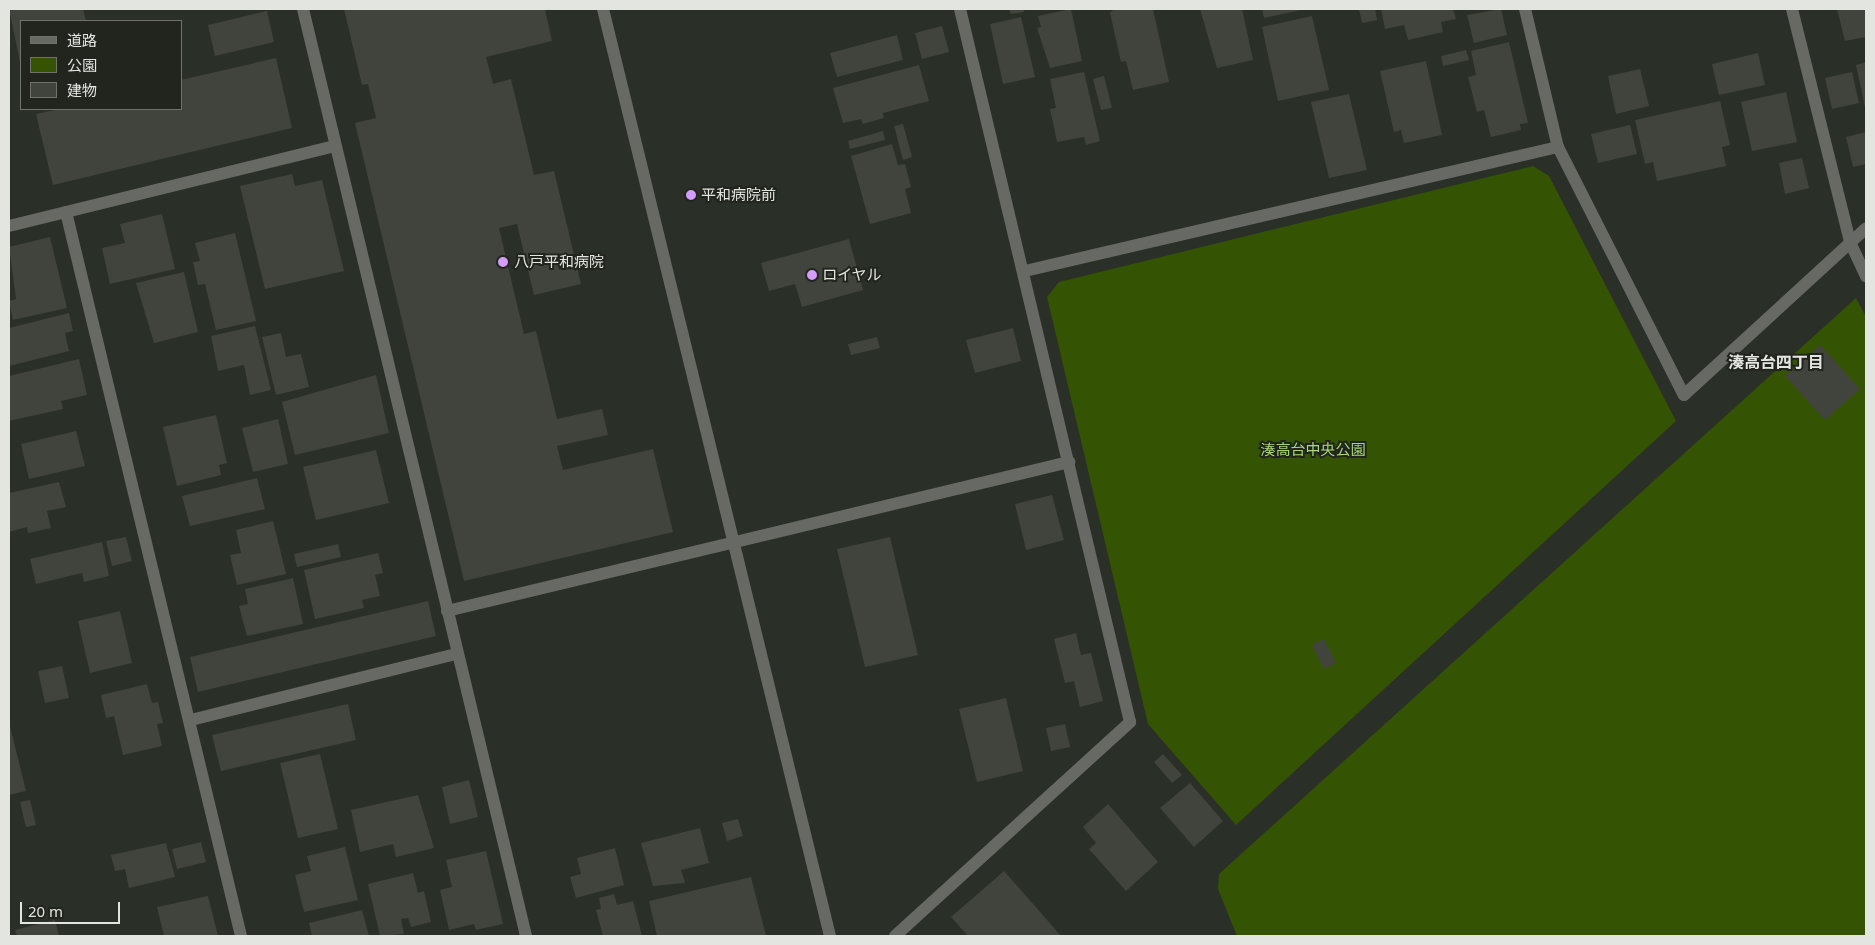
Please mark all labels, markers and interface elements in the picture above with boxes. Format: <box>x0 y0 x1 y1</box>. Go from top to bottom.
legend <box>20 20 182 110</box>
text: 道路 <box>67 30 97 50</box>
text: 公園 <box>67 55 97 75</box>
text: 建物 <box>67 80 97 100</box>
place label: 平和病院前 <box>701 186 776 204</box>
marker: 平和病院前 <box>685 189 697 201</box>
place label: 八戸平和病院 <box>514 253 604 271</box>
marker: 八戸平和病院 <box>496 255 510 269</box>
place label: ロイヤル <box>822 266 882 284</box>
marker: ロイヤル <box>806 269 818 281</box>
district label: 湊高台四丁目 <box>1728 352 1824 372</box>
park label: 湊高台中央公園 <box>1261 441 1365 459</box>
scale bar <box>22 892 122 924</box>
text: 20 m <box>28 901 63 921</box>

